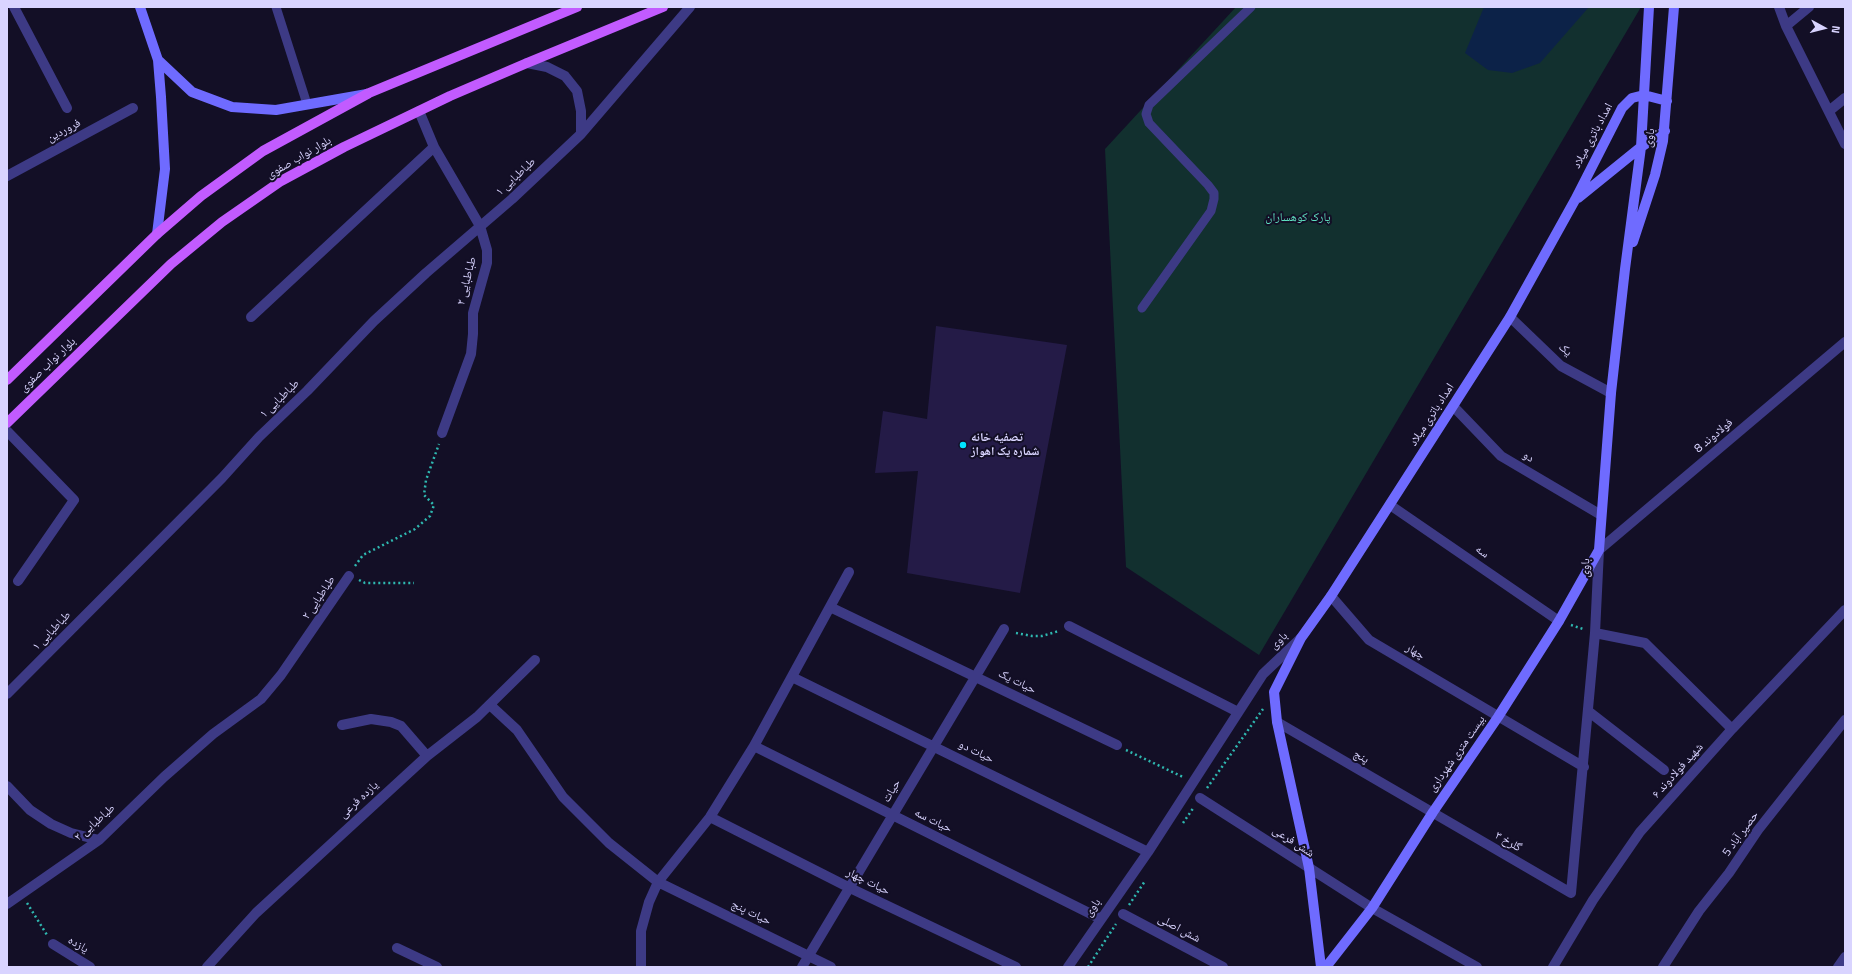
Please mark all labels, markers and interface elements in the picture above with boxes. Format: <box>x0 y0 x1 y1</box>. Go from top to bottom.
north arrow <box>1804 8 1844 48</box>
text: N <box>1828 25 1844 34</box>
street label: امداد باتری میلاد <box>1570 101 1616 171</box>
street label: فروردین <box>45 116 83 146</box>
street label: باوی <box>1641 127 1659 149</box>
street label: بلوار نواب صفوی <box>264 134 334 182</box>
street label: طباطبایی ۱ <box>493 155 539 199</box>
park label: پارک کوهساران <box>1265 211 1331 225</box>
street label: طباطبایی ۲ <box>454 255 480 307</box>
street label: بلوار نواب صفوی <box>17 335 79 395</box>
street label: یک <box>1555 340 1575 360</box>
street label: طباطبایی ۱ <box>257 377 303 421</box>
street label: امداد باتری میلاد <box>1406 381 1458 449</box>
street label: فولادوند 8 <box>1692 416 1736 456</box>
place label: تصفیه خانه شماره یک اهواز <box>971 431 1039 459</box>
marker: تصفیه خانه شماره یک اهواز <box>958 440 968 450</box>
street label: دو <box>1520 448 1536 466</box>
street label: سه <box>1472 542 1492 562</box>
street label: باوی <box>1578 558 1594 578</box>
street label: طباطبایی ۲ <box>299 574 339 622</box>
street label: طباطبایی ۱ <box>30 608 74 654</box>
street label: باوی <box>1267 629 1291 653</box>
street label: چهار <box>1403 641 1427 663</box>
street label: حیات یک <box>996 667 1038 697</box>
street label: بیست متری شهرداری <box>1425 713 1489 795</box>
street label: حیات دو <box>956 737 996 767</box>
street label: شهید فولادوند ۶ <box>1649 740 1707 802</box>
street label: پنج <box>1351 747 1371 767</box>
street label: حیات <box>880 777 904 805</box>
street label: یازده فرعی <box>336 778 382 822</box>
street label: طباطبایی ۲ <box>72 801 118 845</box>
street label: حیات سه <box>912 806 954 836</box>
street label: حصیر آباد 5 <box>1720 809 1762 859</box>
street label: شش فرعی <box>1269 823 1317 861</box>
street label: گلرخ ۳ <box>1492 829 1524 855</box>
street label: حیات چهار <box>844 865 892 899</box>
street label: باوی <box>1082 896 1104 920</box>
street label: حیات پنج <box>729 897 773 929</box>
street label: شش اصلی <box>1155 912 1203 946</box>
street label: یازده <box>65 933 91 957</box>

